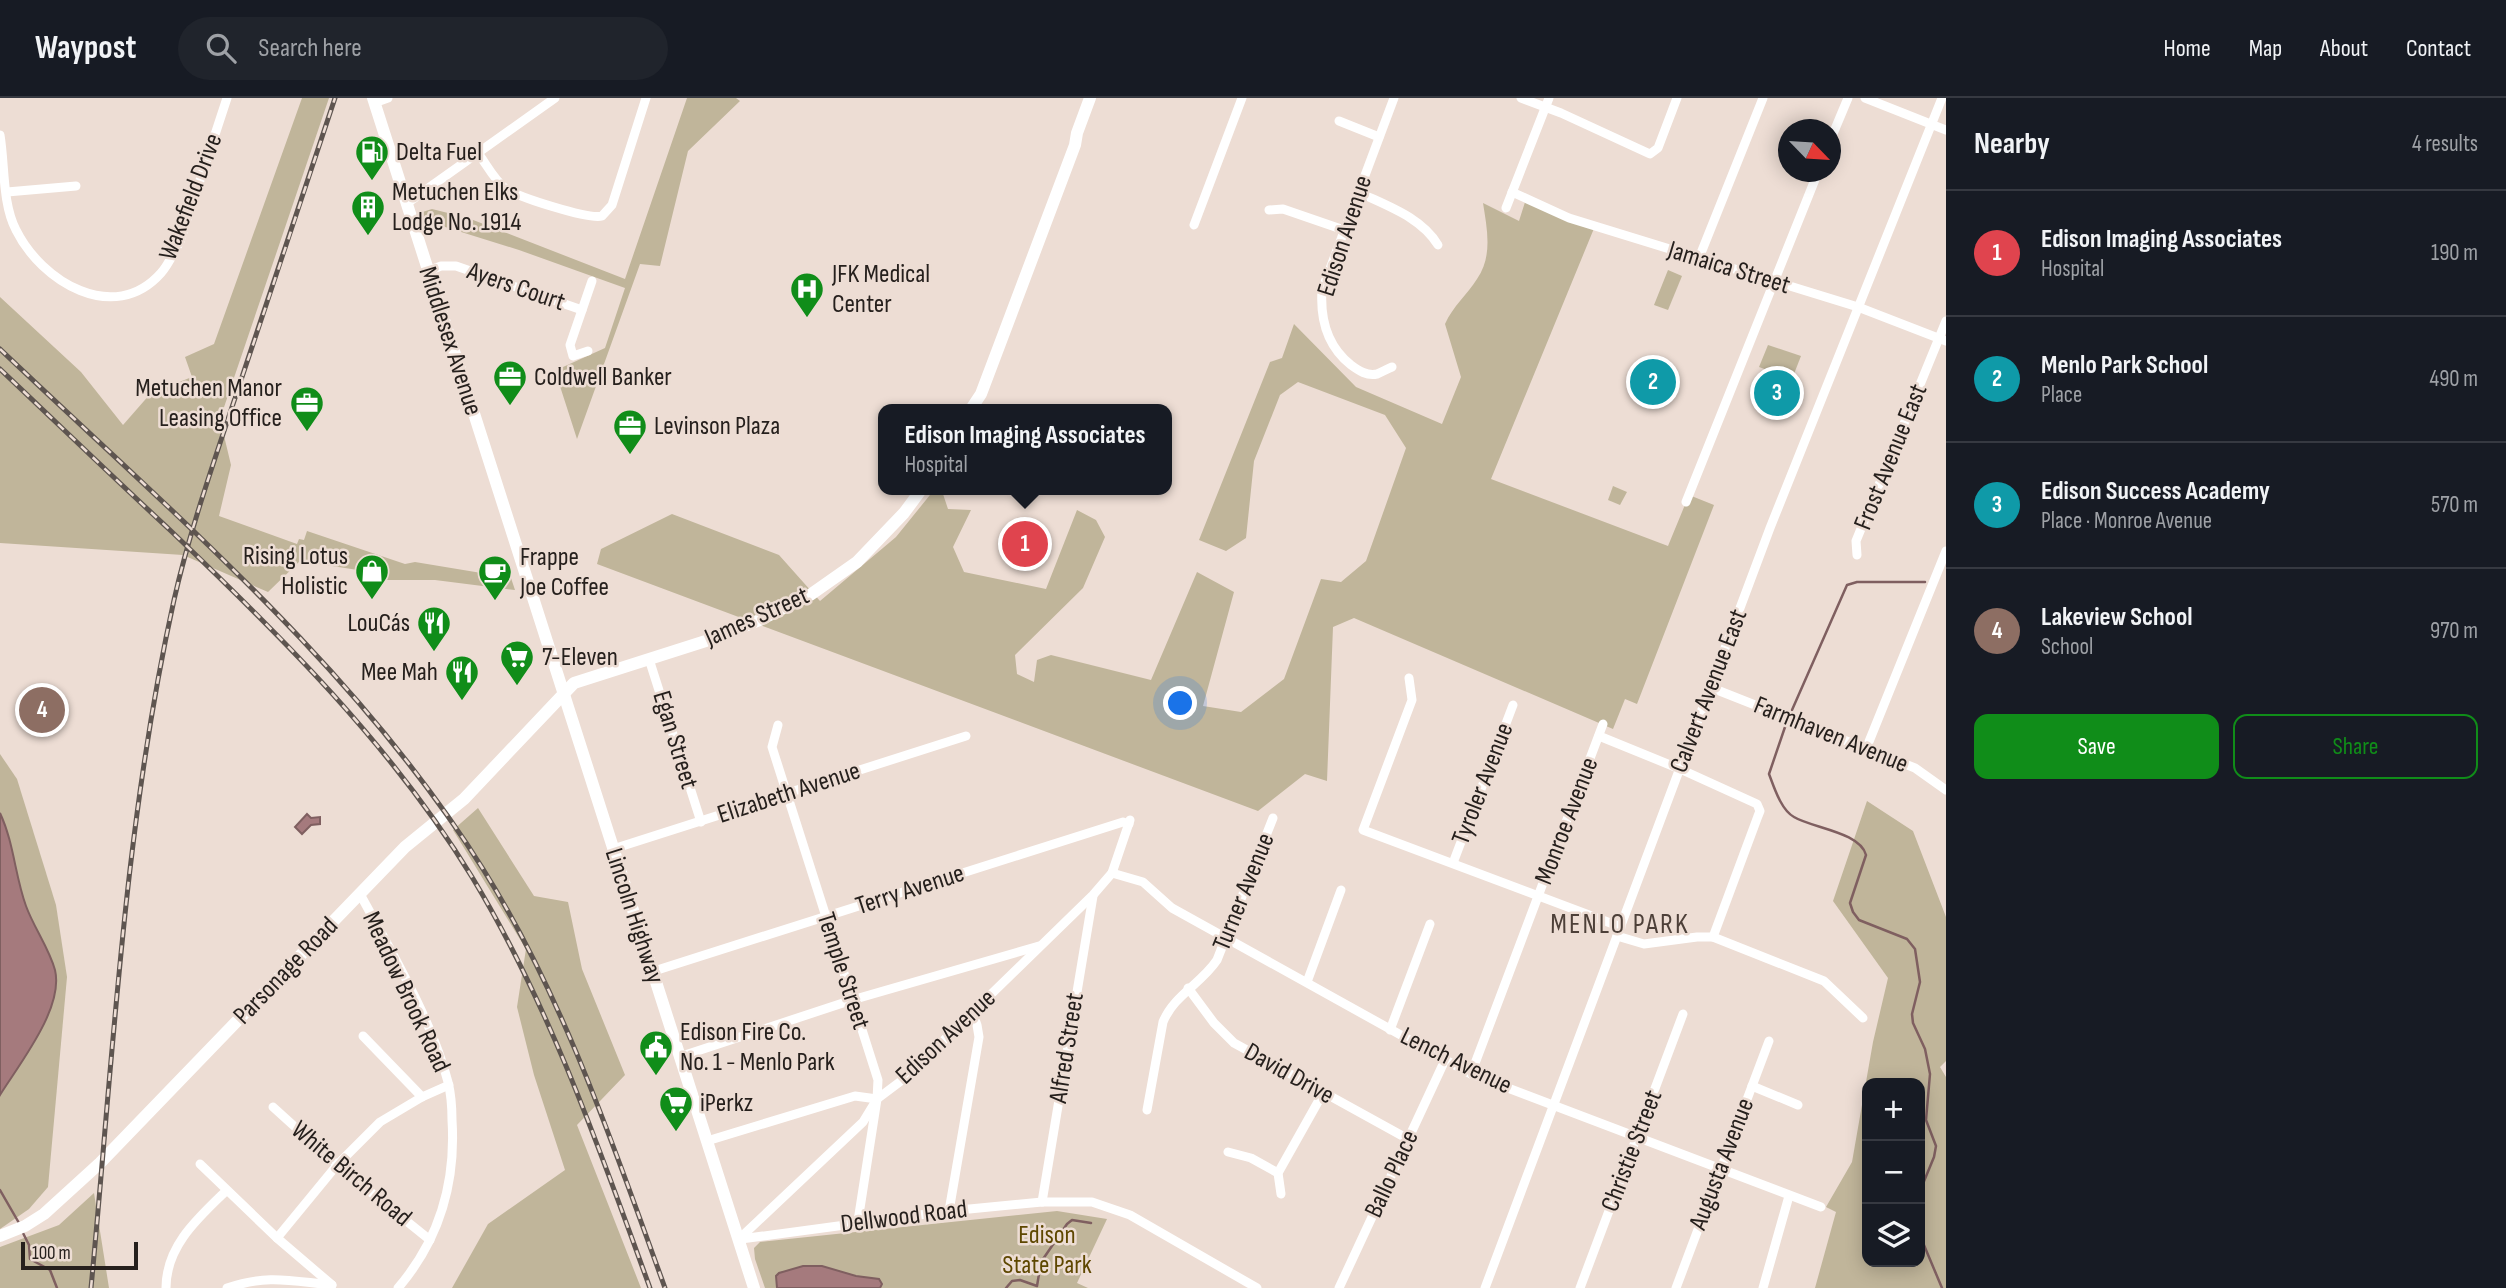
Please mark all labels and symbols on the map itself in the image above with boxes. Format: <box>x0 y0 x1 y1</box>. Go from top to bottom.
north arrow <box>1778 119 1841 182</box>
street label: Wakefield Drive <box>153 129 229 265</box>
fuel station icon: Delta Fuel <box>353 133 391 182</box>
place label: Delta Fuel <box>396 137 482 168</box>
street label: Edison Avenue <box>1311 172 1379 300</box>
place label: Metuchen Elks Lodge No. 1914 <box>392 177 521 238</box>
building icon: Metuchen Elks Lodge No. 1914 <box>349 188 387 237</box>
street label: Jamaica Street <box>1663 234 1794 301</box>
street label: Ayers Court <box>462 256 569 318</box>
place label: JFK Medical Center <box>831 259 930 320</box>
street label: Middlesex Avenue <box>411 263 489 419</box>
hospital icon: JFK Medical Center <box>788 270 826 319</box>
pin: 2 <box>1630 356 1676 408</box>
office icon: Coldwell Banker <box>491 358 529 407</box>
place label: Coldwell Banker <box>534 362 672 393</box>
pin: 3 <box>1754 367 1800 419</box>
place label: Metuchen Manor Leasing Office <box>135 373 283 434</box>
street label: Frost Avenue East <box>1848 380 1934 534</box>
office icon: Metuchen Manor Leasing Office <box>288 384 326 433</box>
office icon: Levinson Plaza <box>611 407 649 456</box>
place label: Levinson Plaza <box>654 411 780 442</box>
pin: 1 <box>1002 518 1048 570</box>
place label: Rising Lotus Holistic <box>243 541 348 602</box>
place label: Frappe Joe Coffee <box>519 542 609 603</box>
shop icon: Rising Lotus Holistic <box>353 552 391 601</box>
cafe icon: Frappe Joe Coffee <box>476 553 514 602</box>
street label: James Street <box>699 580 814 654</box>
restaurant icon: LouCás <box>415 604 453 653</box>
street label: Calvert Avenue East <box>1664 605 1754 777</box>
place label: LouCás <box>347 608 410 639</box>
supermarket icon: 7-Eleven <box>498 638 536 687</box>
place label: 7-Eleven <box>542 642 618 673</box>
restaurant icon: Mee Mah <box>443 653 481 702</box>
place label: Mee Mah <box>361 657 438 688</box>
pin: 4 <box>19 684 65 736</box>
your location <box>1163 686 1197 720</box>
street label: Egan Street <box>645 687 705 793</box>
street label: Farmhaven Avenue <box>1749 690 1913 780</box>
street label: Tyroler Avenue <box>1446 719 1520 849</box>
street label: Monroe Avenue <box>1529 753 1605 889</box>
street label: Elizabeth Avenue <box>714 755 864 831</box>
street label: Turner Avenue <box>1206 829 1282 955</box>
street label: Lincoln Highway <box>598 844 670 988</box>
street label: Terry Avenue <box>852 858 968 922</box>
street label: Meadow Brook Road <box>355 907 457 1077</box>
district label: MENLO PARK <box>1550 908 1690 941</box>
street label: Temple Street <box>810 909 876 1033</box>
street label: Parsonage Road <box>227 911 345 1031</box>
street label: Edison Avenue <box>890 983 1002 1091</box>
street label: Alfred Street <box>1043 991 1091 1106</box>
place label: Edison Fire Co. No. 1 - Menlo Park <box>680 1017 835 1078</box>
street label: Lench Avenue <box>1395 1021 1517 1101</box>
public building icon: Edison Fire Co. No. 1 - Menlo Park <box>637 1028 675 1077</box>
street label: David Drive <box>1239 1037 1339 1111</box>
supermarket icon: iPerkz <box>657 1084 695 1133</box>
street label: Christie Street <box>1595 1086 1669 1216</box>
place label: iPerkz <box>700 1088 753 1119</box>
street label: Augusta Avenue <box>1682 1094 1761 1235</box>
street label: White Birch Road <box>284 1115 418 1233</box>
street label: Ballo Place <box>1358 1125 1426 1223</box>
street label: Dellwood Road <box>839 1194 969 1240</box>
park label: Edison State Park <box>1002 1220 1092 1281</box>
scale bar <box>21 1239 138 1271</box>

